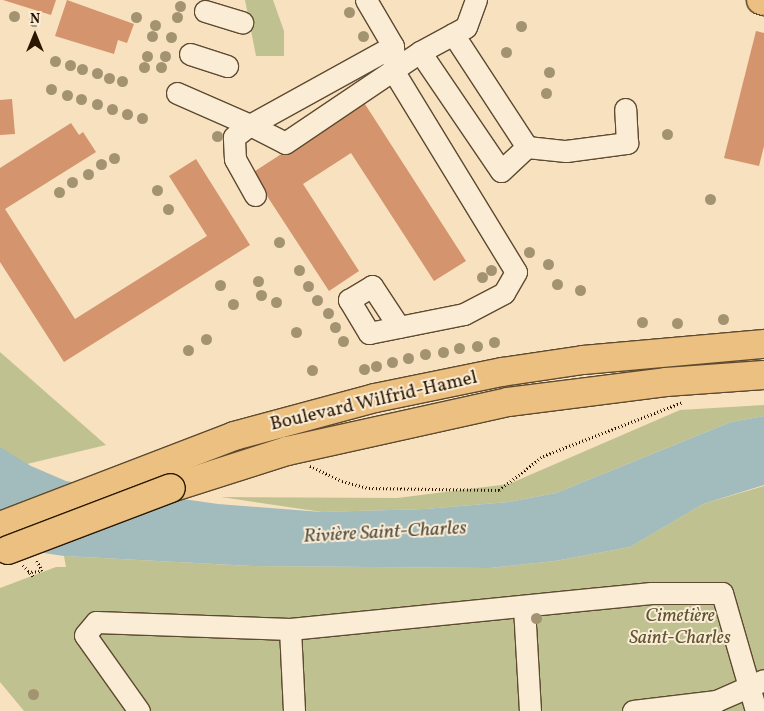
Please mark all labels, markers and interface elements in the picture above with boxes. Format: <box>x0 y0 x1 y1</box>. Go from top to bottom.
north arrow <box>10 10 60 60</box>
text: N <box>30 10 40 29</box>
street label: Boulevard Wilfrid-Hamel <box>268 367 480 437</box>
water label: Rivière Saint-Charles <box>303 517 467 549</box>
park label: Cimetière Saint-Charles <box>629 606 731 650</box>

